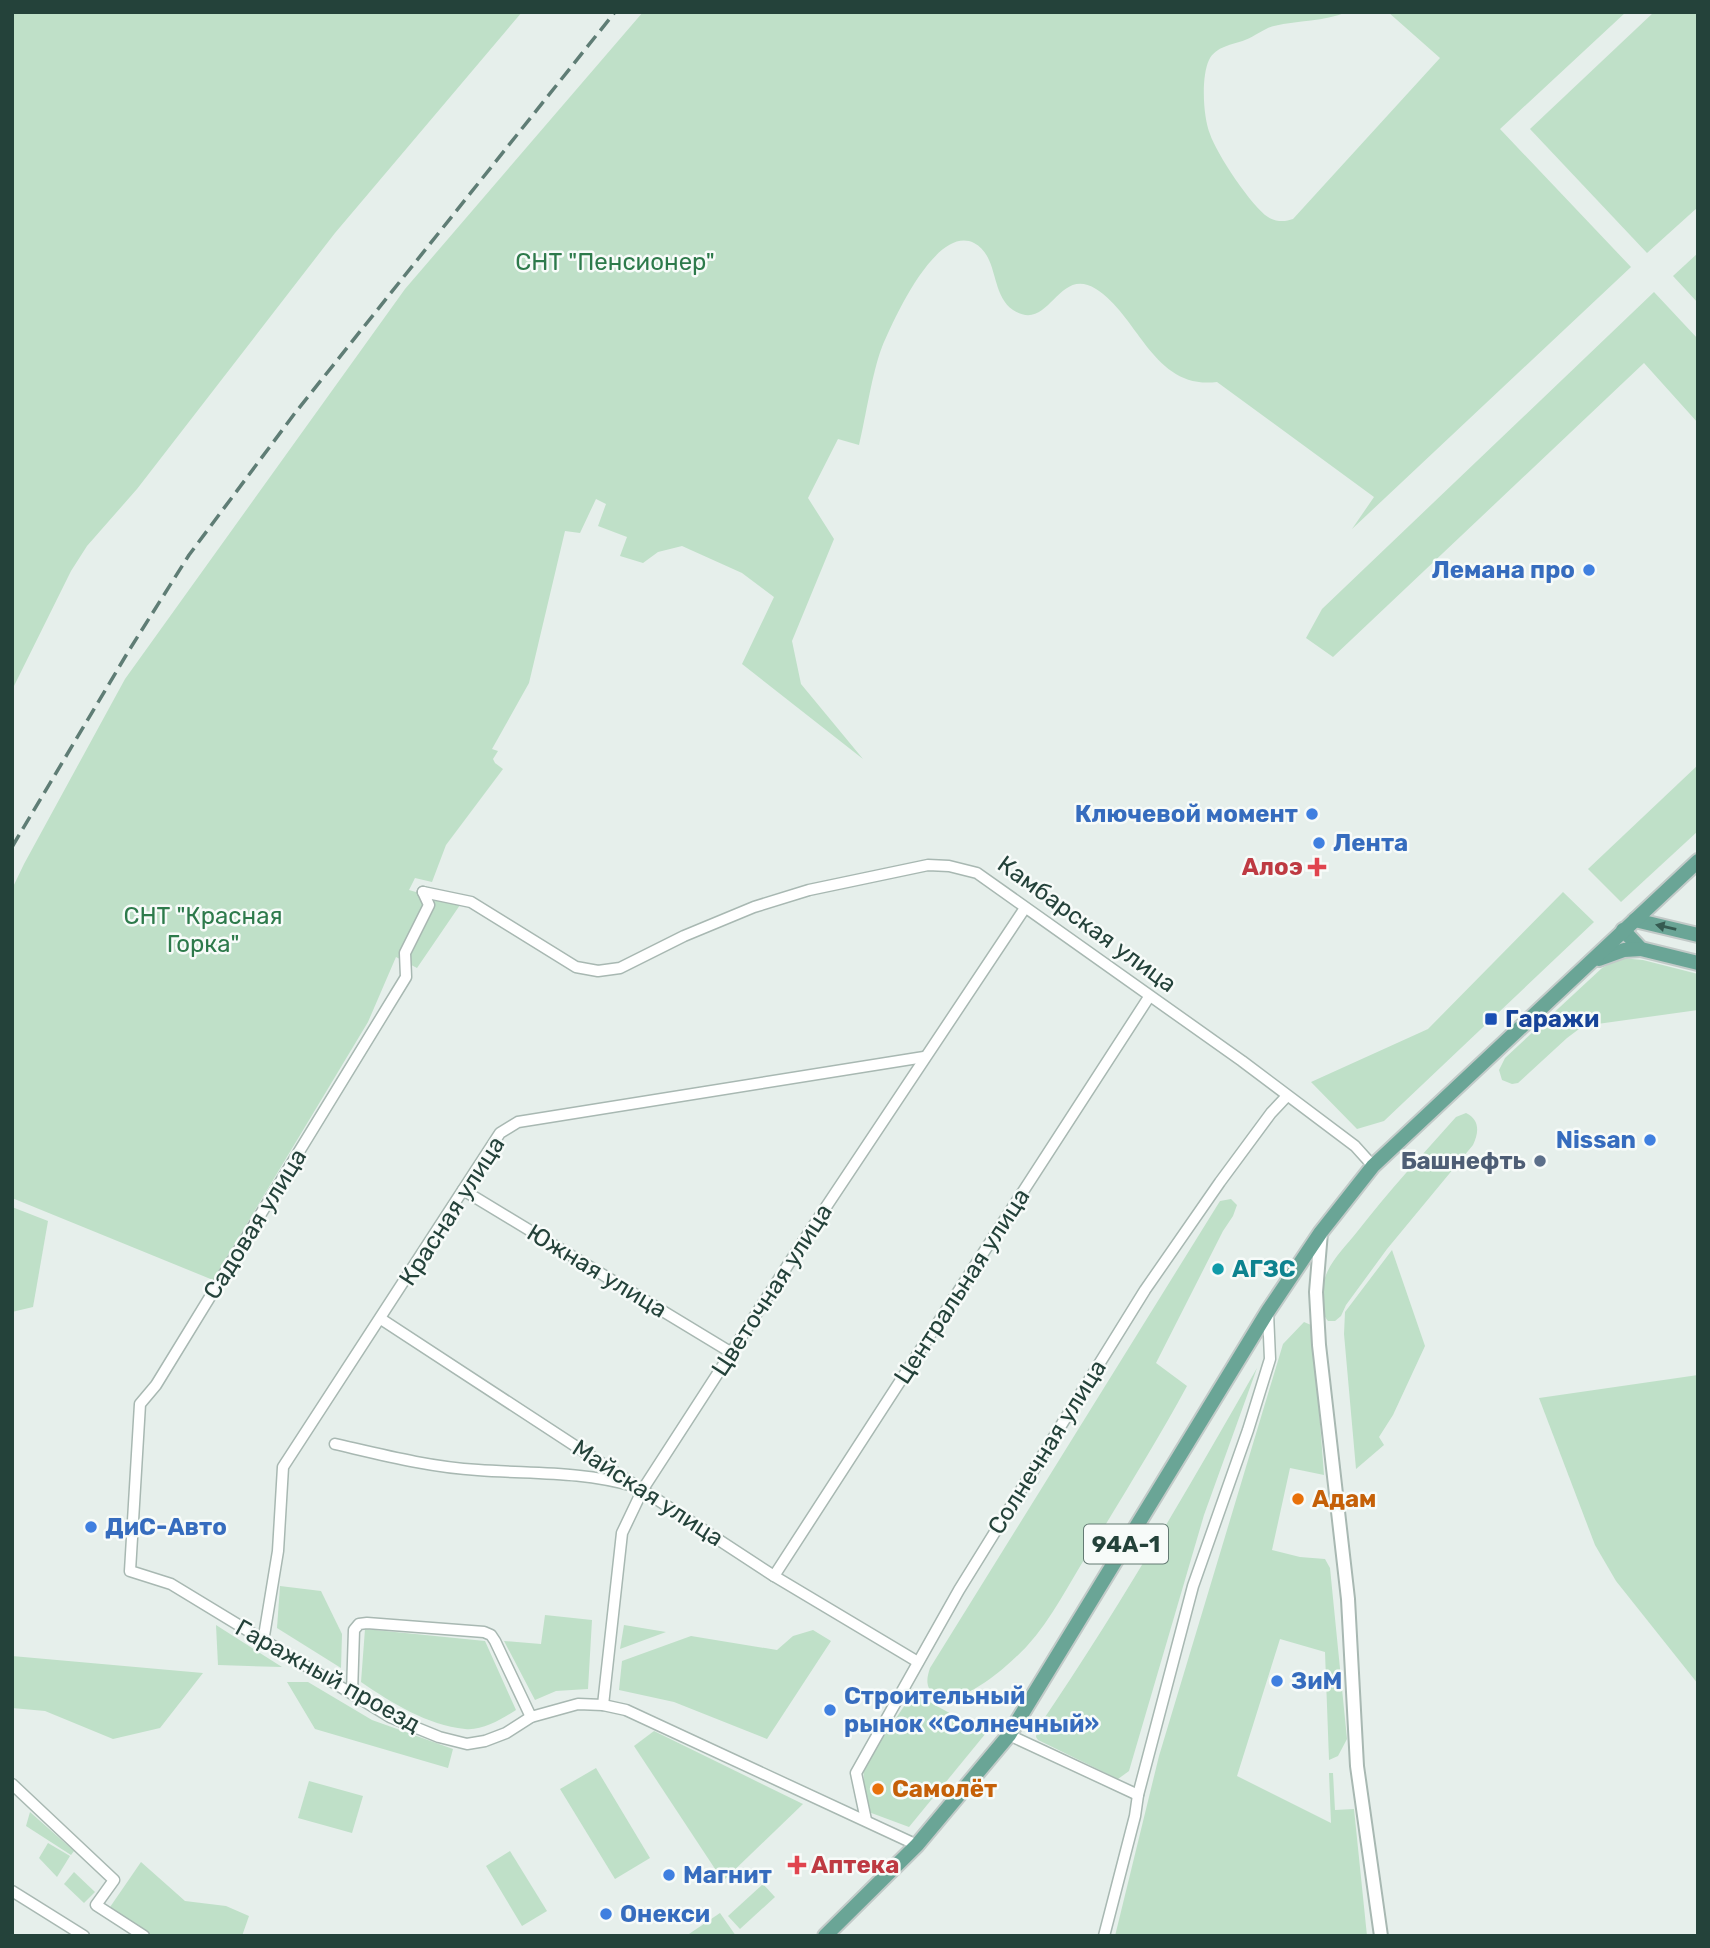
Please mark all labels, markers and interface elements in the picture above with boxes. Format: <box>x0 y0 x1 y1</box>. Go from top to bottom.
park label: СНТ "Пенсионер" <box>515 248 715 276</box>
place label: Лемана про <box>1431 556 1575 584</box>
marker: Лемана про <box>1581 562 1597 578</box>
place label: Ключевой момент <box>1075 800 1298 828</box>
marker: Ключевой момент <box>1304 806 1320 822</box>
place label: Лента <box>1333 829 1408 857</box>
marker: Лента <box>1311 835 1327 851</box>
street label: Камбарская улица <box>992 850 1182 998</box>
place label: Алоэ <box>1242 853 1303 881</box>
marker: Алоэ <box>1309 859 1325 875</box>
park label: СНТ "Красная Горка" <box>124 902 282 958</box>
one-way arrow <box>1655 922 1677 933</box>
place label: Гаражи <box>1505 1005 1599 1033</box>
marker: Гаражи <box>1483 1011 1499 1027</box>
place label: Nissan <box>1556 1126 1636 1154</box>
street label: Красная улица <box>393 1131 511 1291</box>
marker: Nissan <box>1642 1132 1658 1148</box>
street label: Садовая улица <box>198 1144 312 1304</box>
place label: Башнефть <box>1401 1147 1526 1175</box>
marker: Башнефть <box>1532 1153 1548 1169</box>
street label: Центральная улица <box>888 1183 1036 1389</box>
street label: Цветочная улица <box>706 1199 838 1381</box>
street label: Южная улица <box>522 1218 672 1324</box>
place label: АГЗС <box>1232 1255 1296 1283</box>
marker: АГЗС <box>1210 1261 1226 1277</box>
street label: Солнечная улица <box>982 1355 1112 1539</box>
street label: Майская улица <box>567 1434 729 1552</box>
place label: Адам <box>1312 1485 1376 1513</box>
marker: Адам <box>1290 1491 1306 1507</box>
place label: ДиС-Авто <box>105 1513 227 1541</box>
marker: ДиС-Авто <box>83 1519 99 1535</box>
road number: 94А-1 <box>1084 1525 1168 1564</box>
street label: Гаражный проезд <box>231 1614 425 1738</box>
place label: ЗиМ <box>1291 1667 1342 1695</box>
marker: ЗиМ <box>1269 1673 1285 1689</box>
place label: Строительный рынок «Солнечный» <box>844 1682 1099 1738</box>
marker: Строительный рынок «Солнечный» <box>822 1702 838 1718</box>
place label: Самолёт <box>892 1775 997 1803</box>
marker: Самолёт <box>870 1781 886 1797</box>
place label: Аптека <box>811 1851 899 1879</box>
marker: Аптека <box>789 1857 805 1873</box>
place label: Магнит <box>683 1861 772 1889</box>
marker: Магнит <box>661 1867 677 1883</box>
place label: Онекси <box>620 1900 710 1928</box>
marker: Онекси <box>598 1906 614 1922</box>

